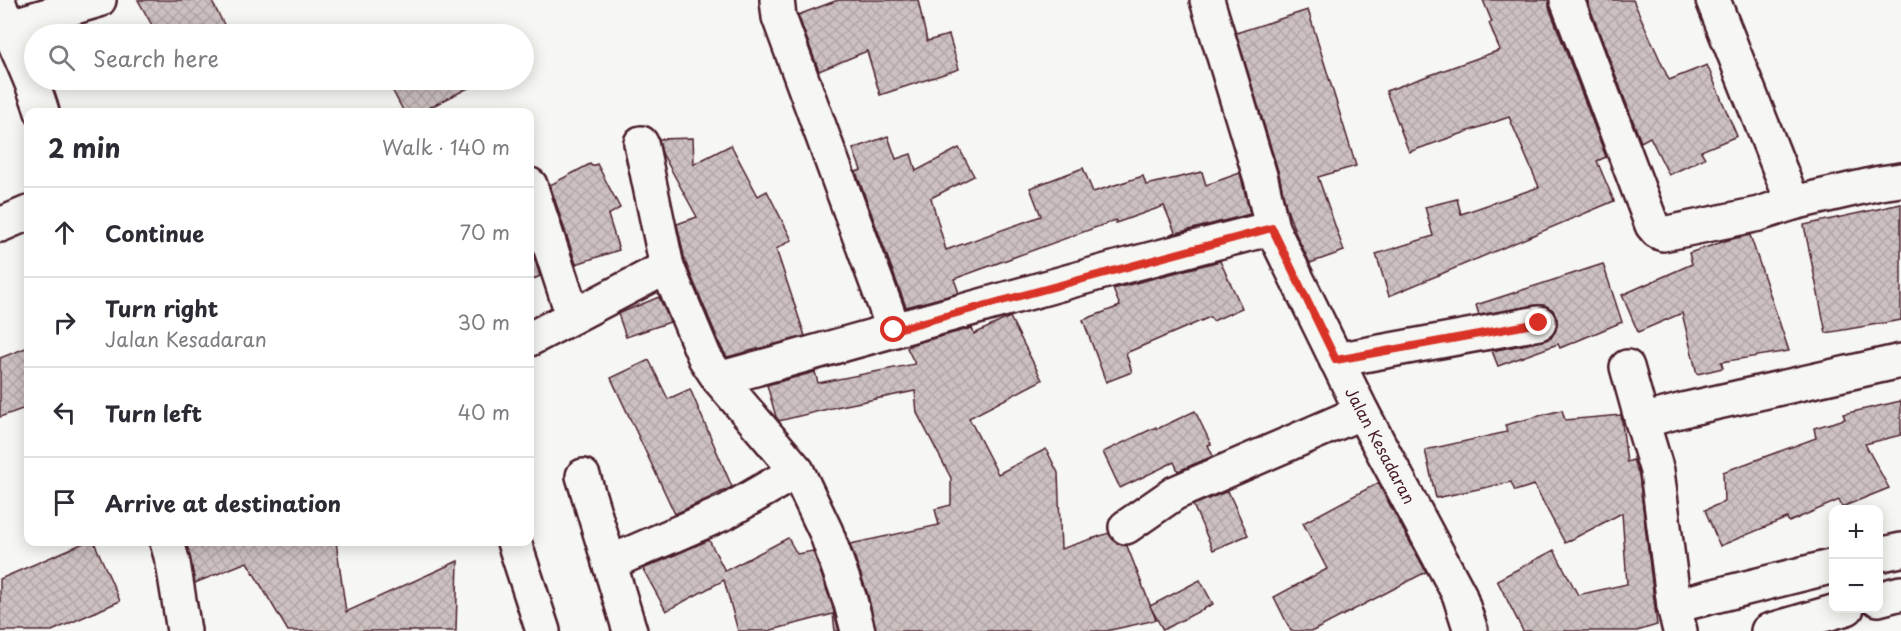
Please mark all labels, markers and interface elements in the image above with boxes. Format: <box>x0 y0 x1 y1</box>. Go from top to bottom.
search box <box>24 24 534 90</box>
icon: search <box>45 41 78 74</box>
text: Search here <box>93 41 219 74</box>
text: 2 min <box>48 128 121 167</box>
text: Walk · 140 m <box>382 132 510 162</box>
icon: ahead <box>48 216 81 249</box>
text: Continue <box>105 216 204 249</box>
text: 70 m <box>460 217 510 247</box>
text: Turn right <box>105 291 218 324</box>
icon: right <box>48 306 81 339</box>
text: 30 m <box>457 307 510 337</box>
route end <box>1525 309 1551 335</box>
route start <box>880 316 906 342</box>
text: Jalan Kesadaran <box>105 324 267 354</box>
street label: Jalan Kesadaran <box>1340 382 1422 508</box>
icon: left <box>48 396 81 429</box>
text: Turn left <box>105 396 202 429</box>
text: 40 m <box>458 397 510 427</box>
icon: arrive <box>48 486 81 519</box>
text: Arrive at destination <box>105 486 341 519</box>
map controls <box>1829 505 1883 613</box>
button: + <box>1829 505 1883 559</box>
button: − <box>1829 559 1883 613</box>

